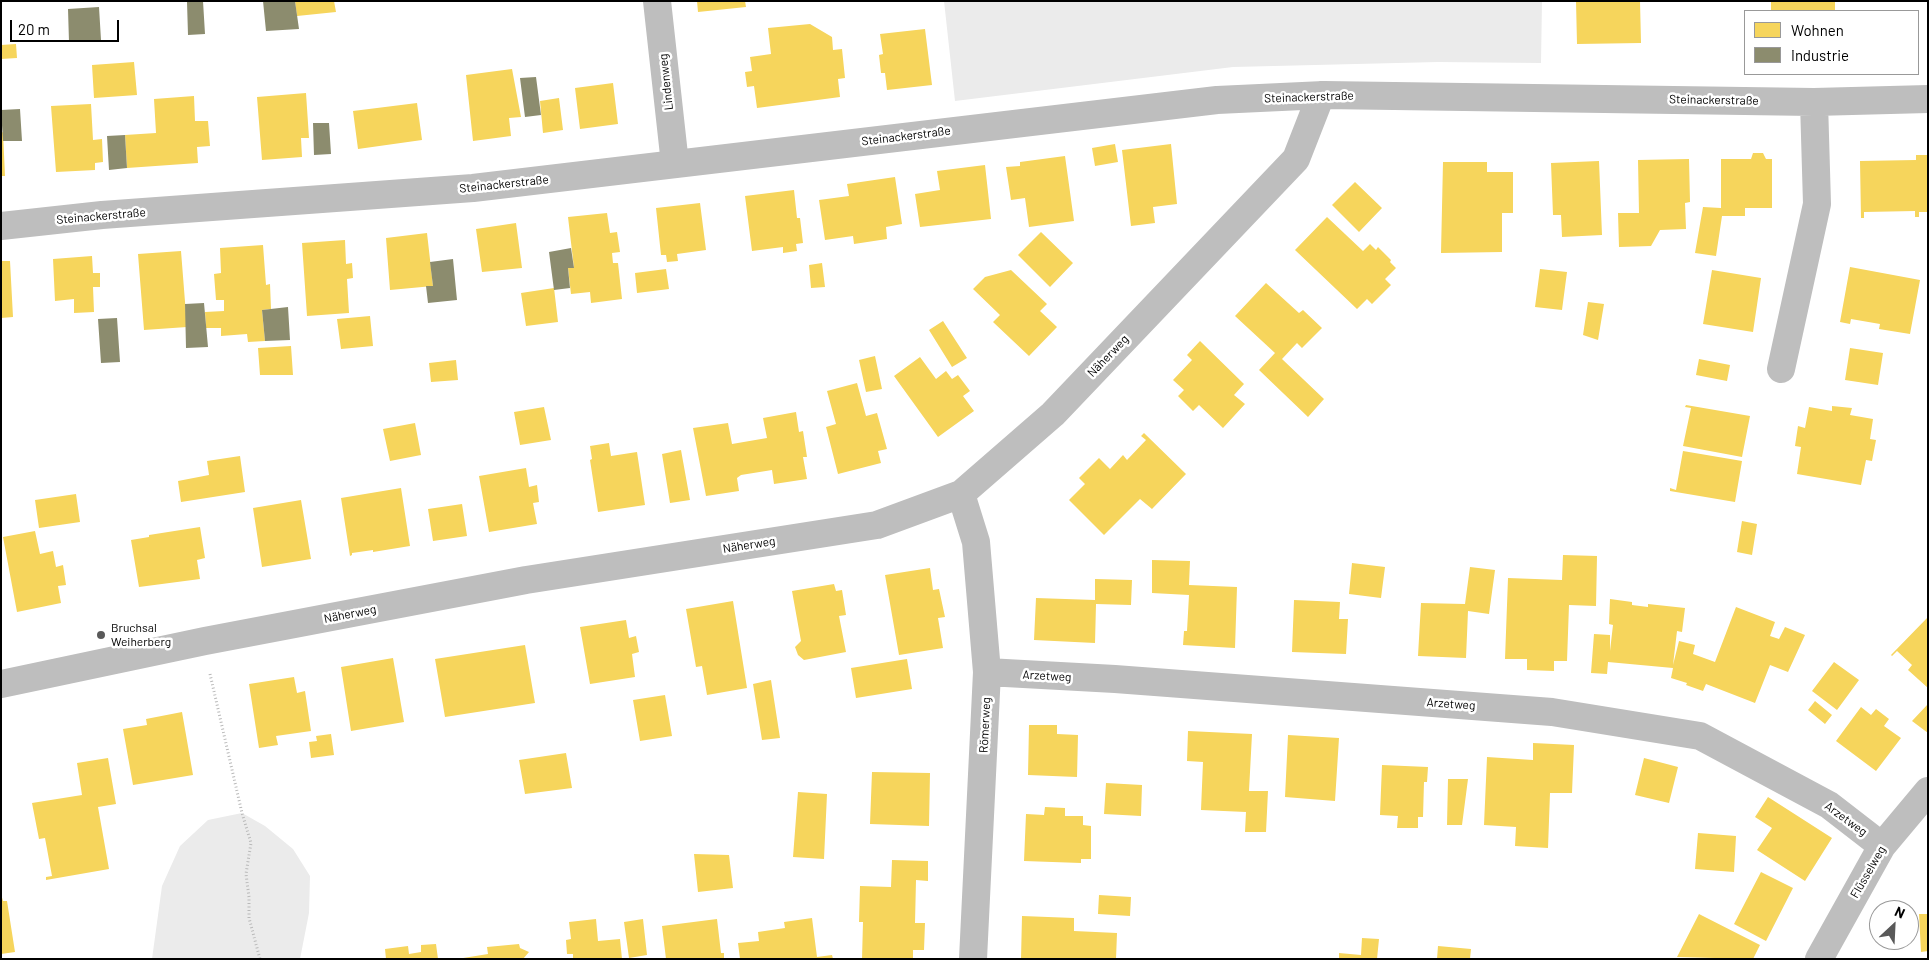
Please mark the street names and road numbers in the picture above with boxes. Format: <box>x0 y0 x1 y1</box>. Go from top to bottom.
street label: Lindenweg <box>656 53 676 111</box>
street label: Steinackerstraße <box>1264 88 1354 106</box>
street label: Steinackerstraße <box>1669 92 1759 108</box>
street label: Steinackerstraße <box>861 123 951 149</box>
street label: Steinackerstraße <box>459 172 549 196</box>
street label: Steinackerstraße <box>56 205 146 227</box>
street label: Näherweg <box>1084 332 1132 380</box>
street label: Näherweg <box>722 534 776 556</box>
street label: Näherweg <box>323 602 377 626</box>
street label: Arzetweg <box>1022 668 1072 684</box>
street label: Arzetweg <box>1426 695 1476 713</box>
street label: Römerweg <box>976 697 994 753</box>
street label: Arzetweg <box>1822 799 1870 839</box>
street label: Flüsselweg <box>1847 843 1889 901</box>

